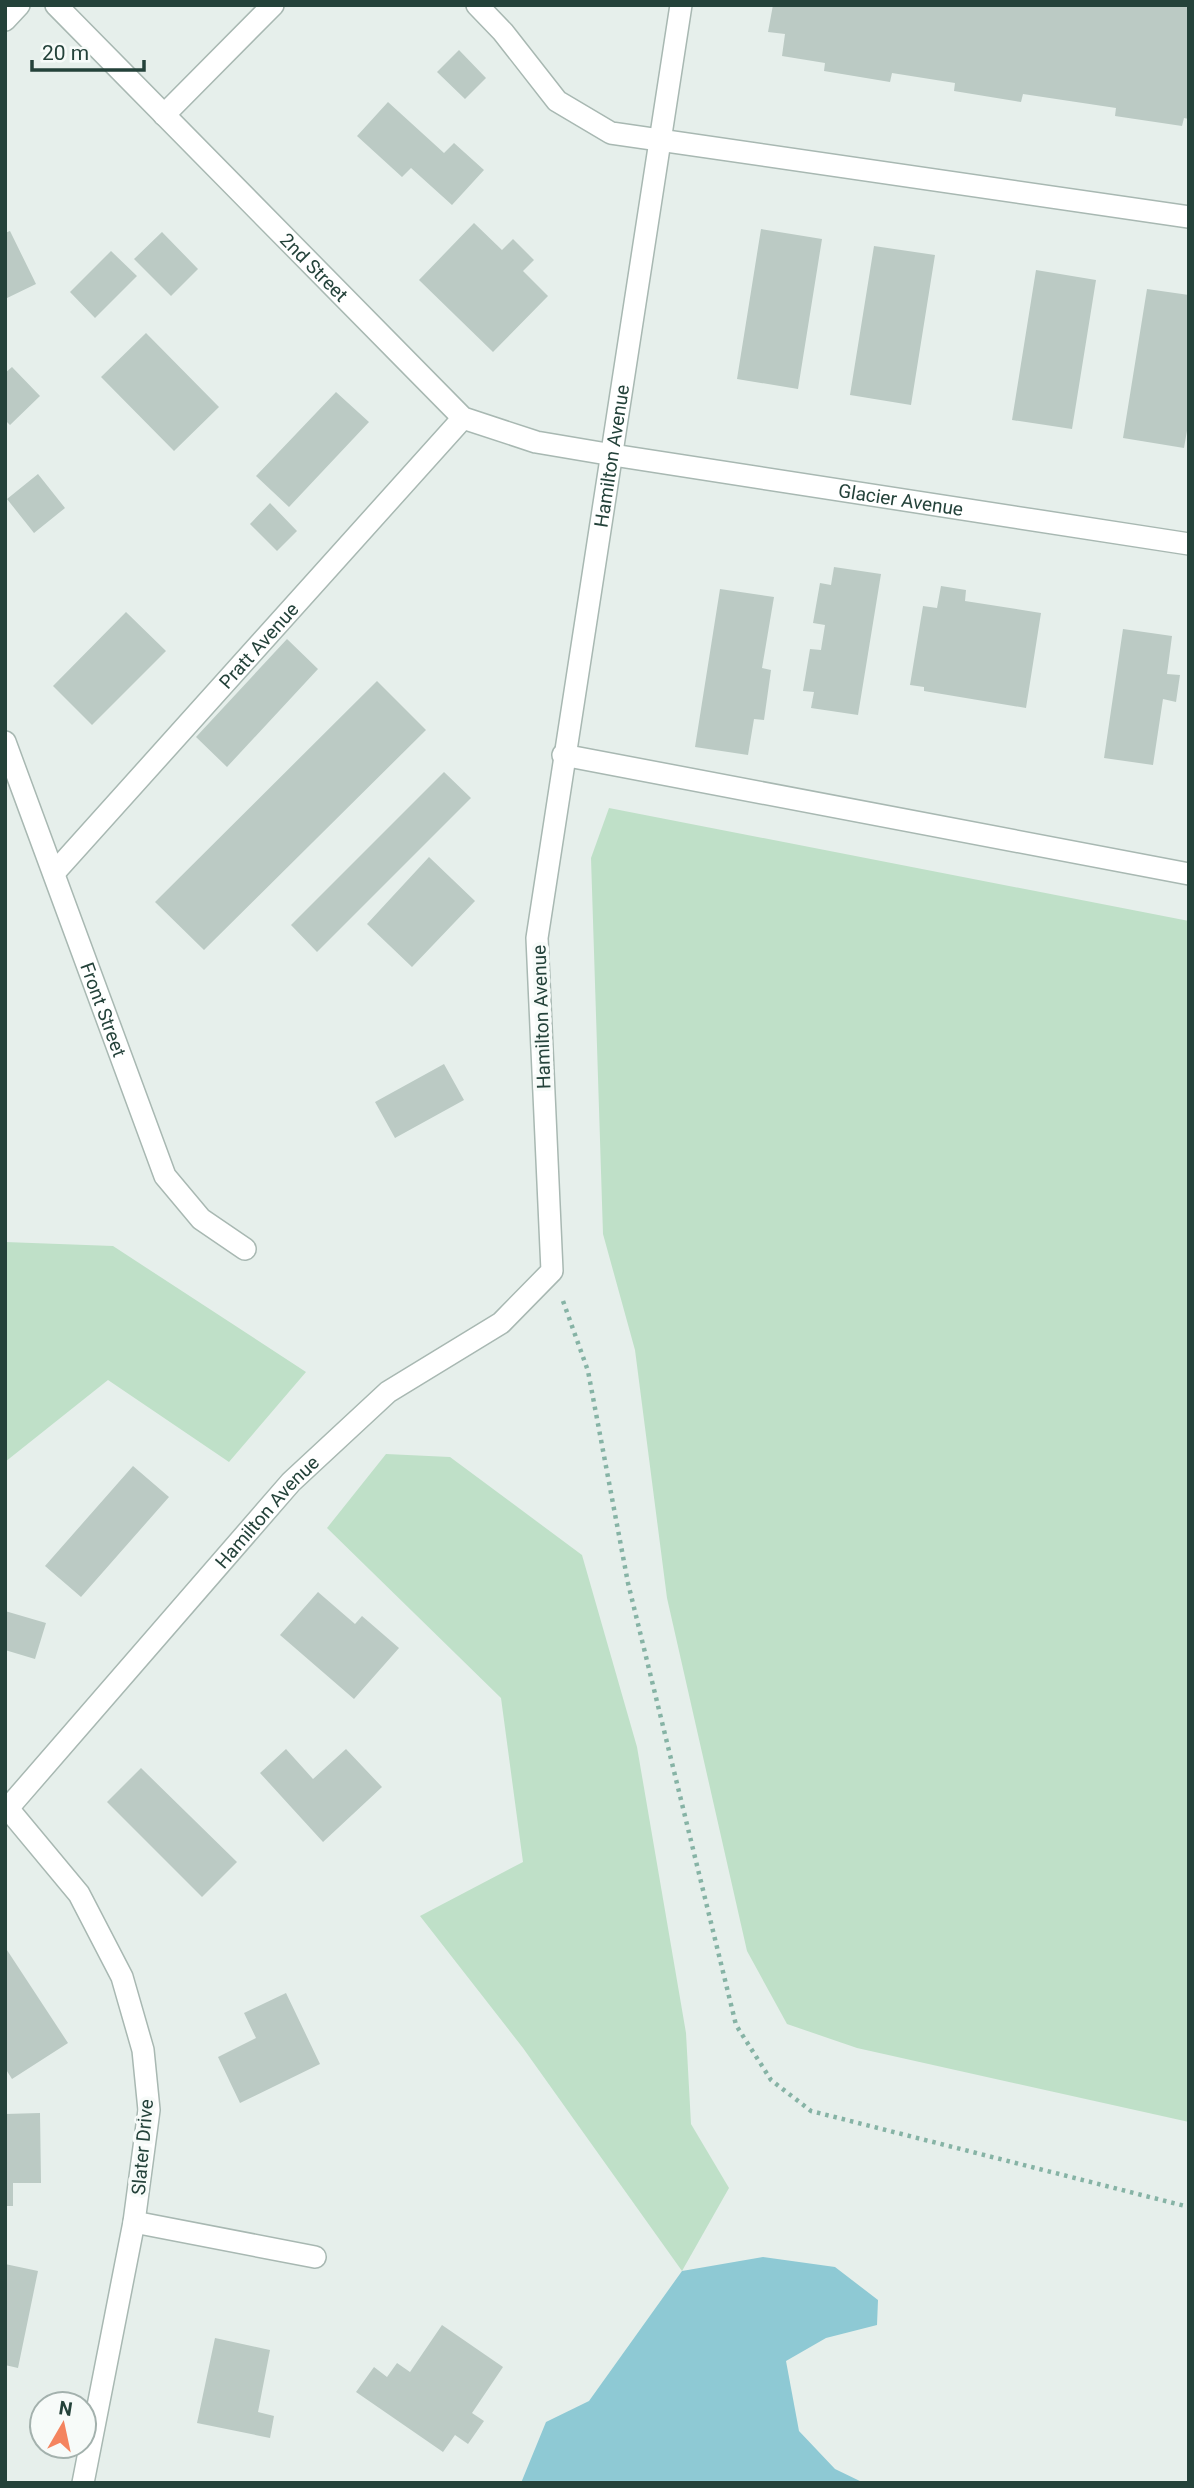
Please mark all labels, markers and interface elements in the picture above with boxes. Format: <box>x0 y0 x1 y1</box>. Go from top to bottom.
scale bar <box>32 28 144 72</box>
text: 20 m <box>42 41 89 65</box>
street label: 2nd Street <box>275 228 353 306</box>
street label: Hamilton Avenue <box>590 383 634 529</box>
street label: Glacier Avenue <box>837 479 965 521</box>
street label: Pratt Avenue <box>214 598 304 694</box>
street label: Hamilton Avenue <box>527 945 556 1089</box>
street label: Front Street <box>75 959 131 1060</box>
street label: Hamilton Avenue <box>210 1451 324 1573</box>
street label: Slater Drive <box>127 2098 158 2196</box>
north arrow <box>28 2390 98 2460</box>
text: N <box>57 2396 74 2421</box>

